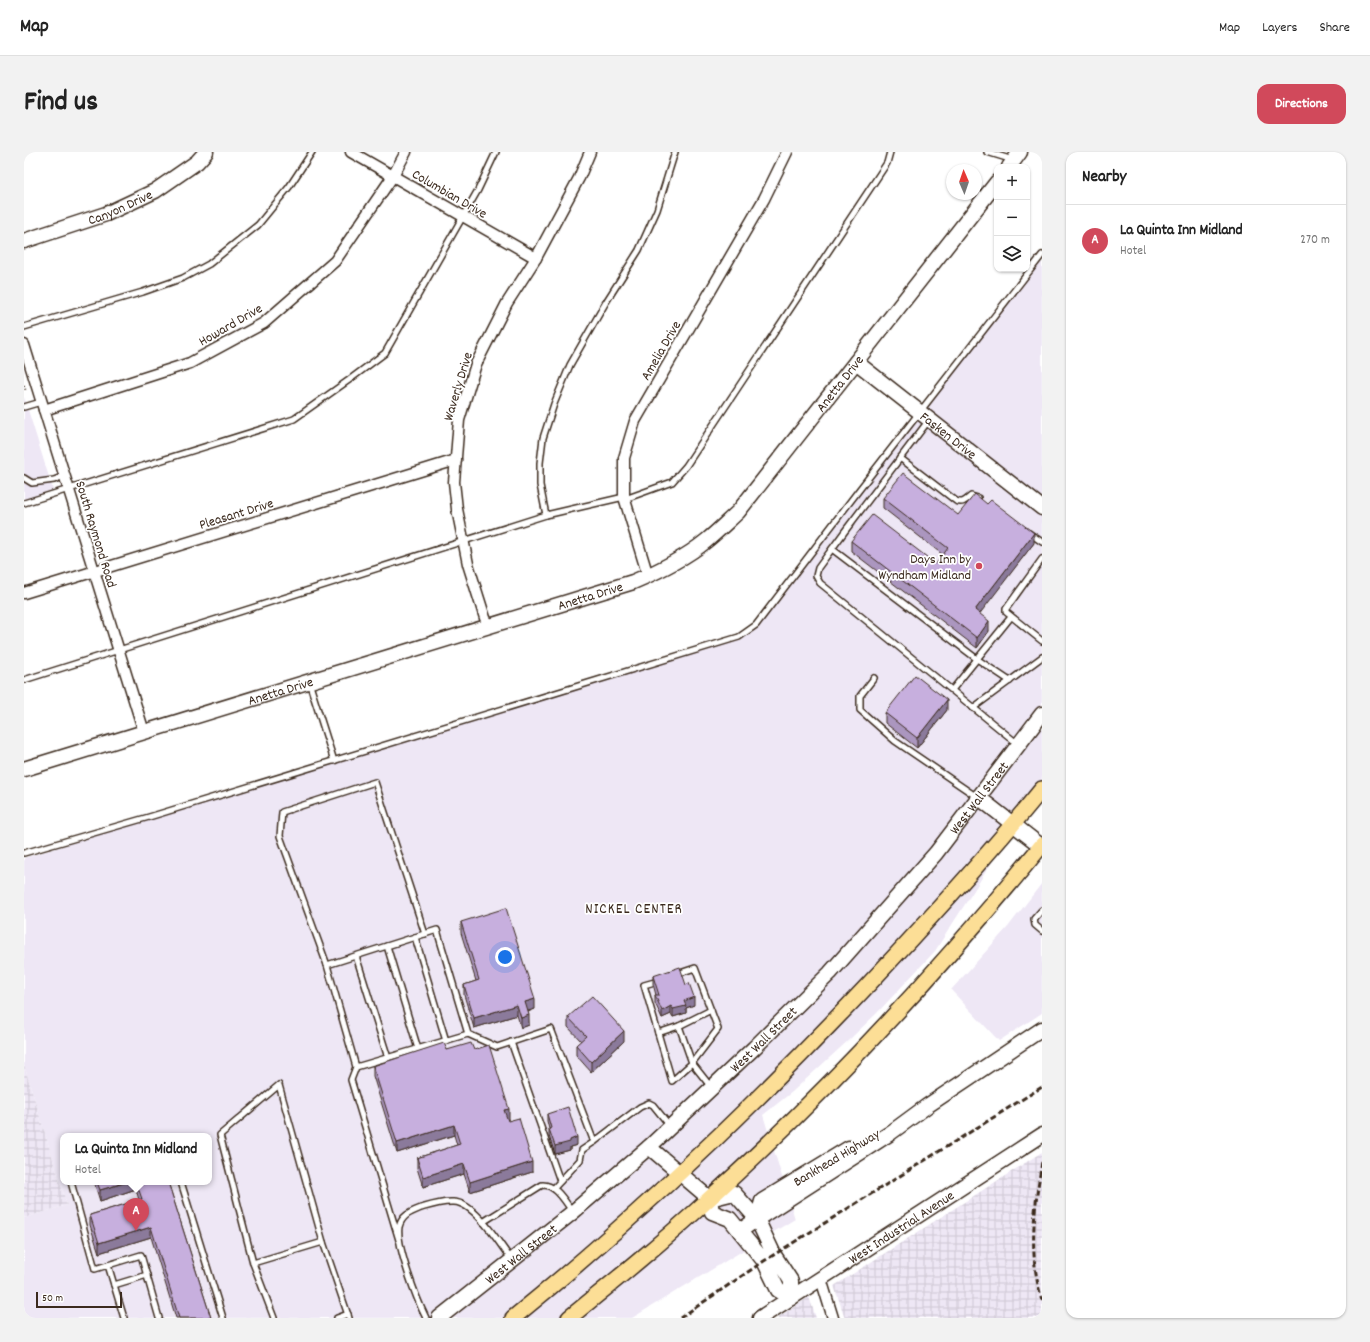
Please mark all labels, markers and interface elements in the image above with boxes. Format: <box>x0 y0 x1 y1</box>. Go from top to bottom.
text: Map <box>20 14 49 41</box>
text: Map <box>1219 18 1240 38</box>
text: Layers <box>1262 18 1297 38</box>
text: Share <box>1319 18 1350 38</box>
text: Find us <box>24 84 98 124</box>
button: Directions <box>1257 84 1346 124</box>
north arrow <box>946 164 982 200</box>
map controls <box>994 164 1030 272</box>
button: + <box>994 164 1030 200</box>
street label: Columbian Drive <box>408 165 490 224</box>
text: Nearby <box>1082 166 1126 190</box>
street label: Canyon Drive <box>86 186 156 231</box>
button: − <box>994 200 1030 236</box>
text: La Quinta Inn Midland <box>1120 220 1243 242</box>
text: A <box>1091 231 1099 250</box>
text: 270 m <box>1300 231 1330 250</box>
button: layers <box>994 236 1030 272</box>
text: Hotel <box>1120 242 1146 261</box>
street label: Howard Drive <box>195 299 267 352</box>
street label: Amelia Drive <box>637 317 687 385</box>
street label: Waverly Drive <box>439 350 479 423</box>
street label: Anetta Drive <box>812 352 869 417</box>
street label: Fasken Drive <box>915 408 980 465</box>
street label: South Raymond Road <box>69 479 121 590</box>
street label: Pleasant Drive <box>197 494 276 536</box>
place label: Days Inn by Wyndham Midland <box>878 550 971 586</box>
marker: Days Inn by Wyndham Midland <box>974 561 984 571</box>
street label: Anetta Drive <box>555 578 626 617</box>
street label: Anetta Drive <box>246 673 316 712</box>
street label: West Wall Street <box>946 758 1014 839</box>
district label: NICKEL CENTER <box>585 899 683 921</box>
your location <box>495 947 515 967</box>
street label: West Wall Street <box>726 1003 803 1078</box>
street label: Bankhead Highway <box>790 1125 884 1192</box>
popup <box>60 1133 212 1185</box>
text: La Quinta Inn Midland <box>75 1139 197 1161</box>
text: Hotel <box>75 1161 101 1180</box>
street label: West Industrial Avenue <box>845 1187 959 1270</box>
pin: A <box>123 1198 149 1231</box>
street label: West Wall Street <box>481 1220 562 1290</box>
scale bar <box>36 1290 122 1309</box>
text: 50 m <box>42 1291 63 1307</box>

